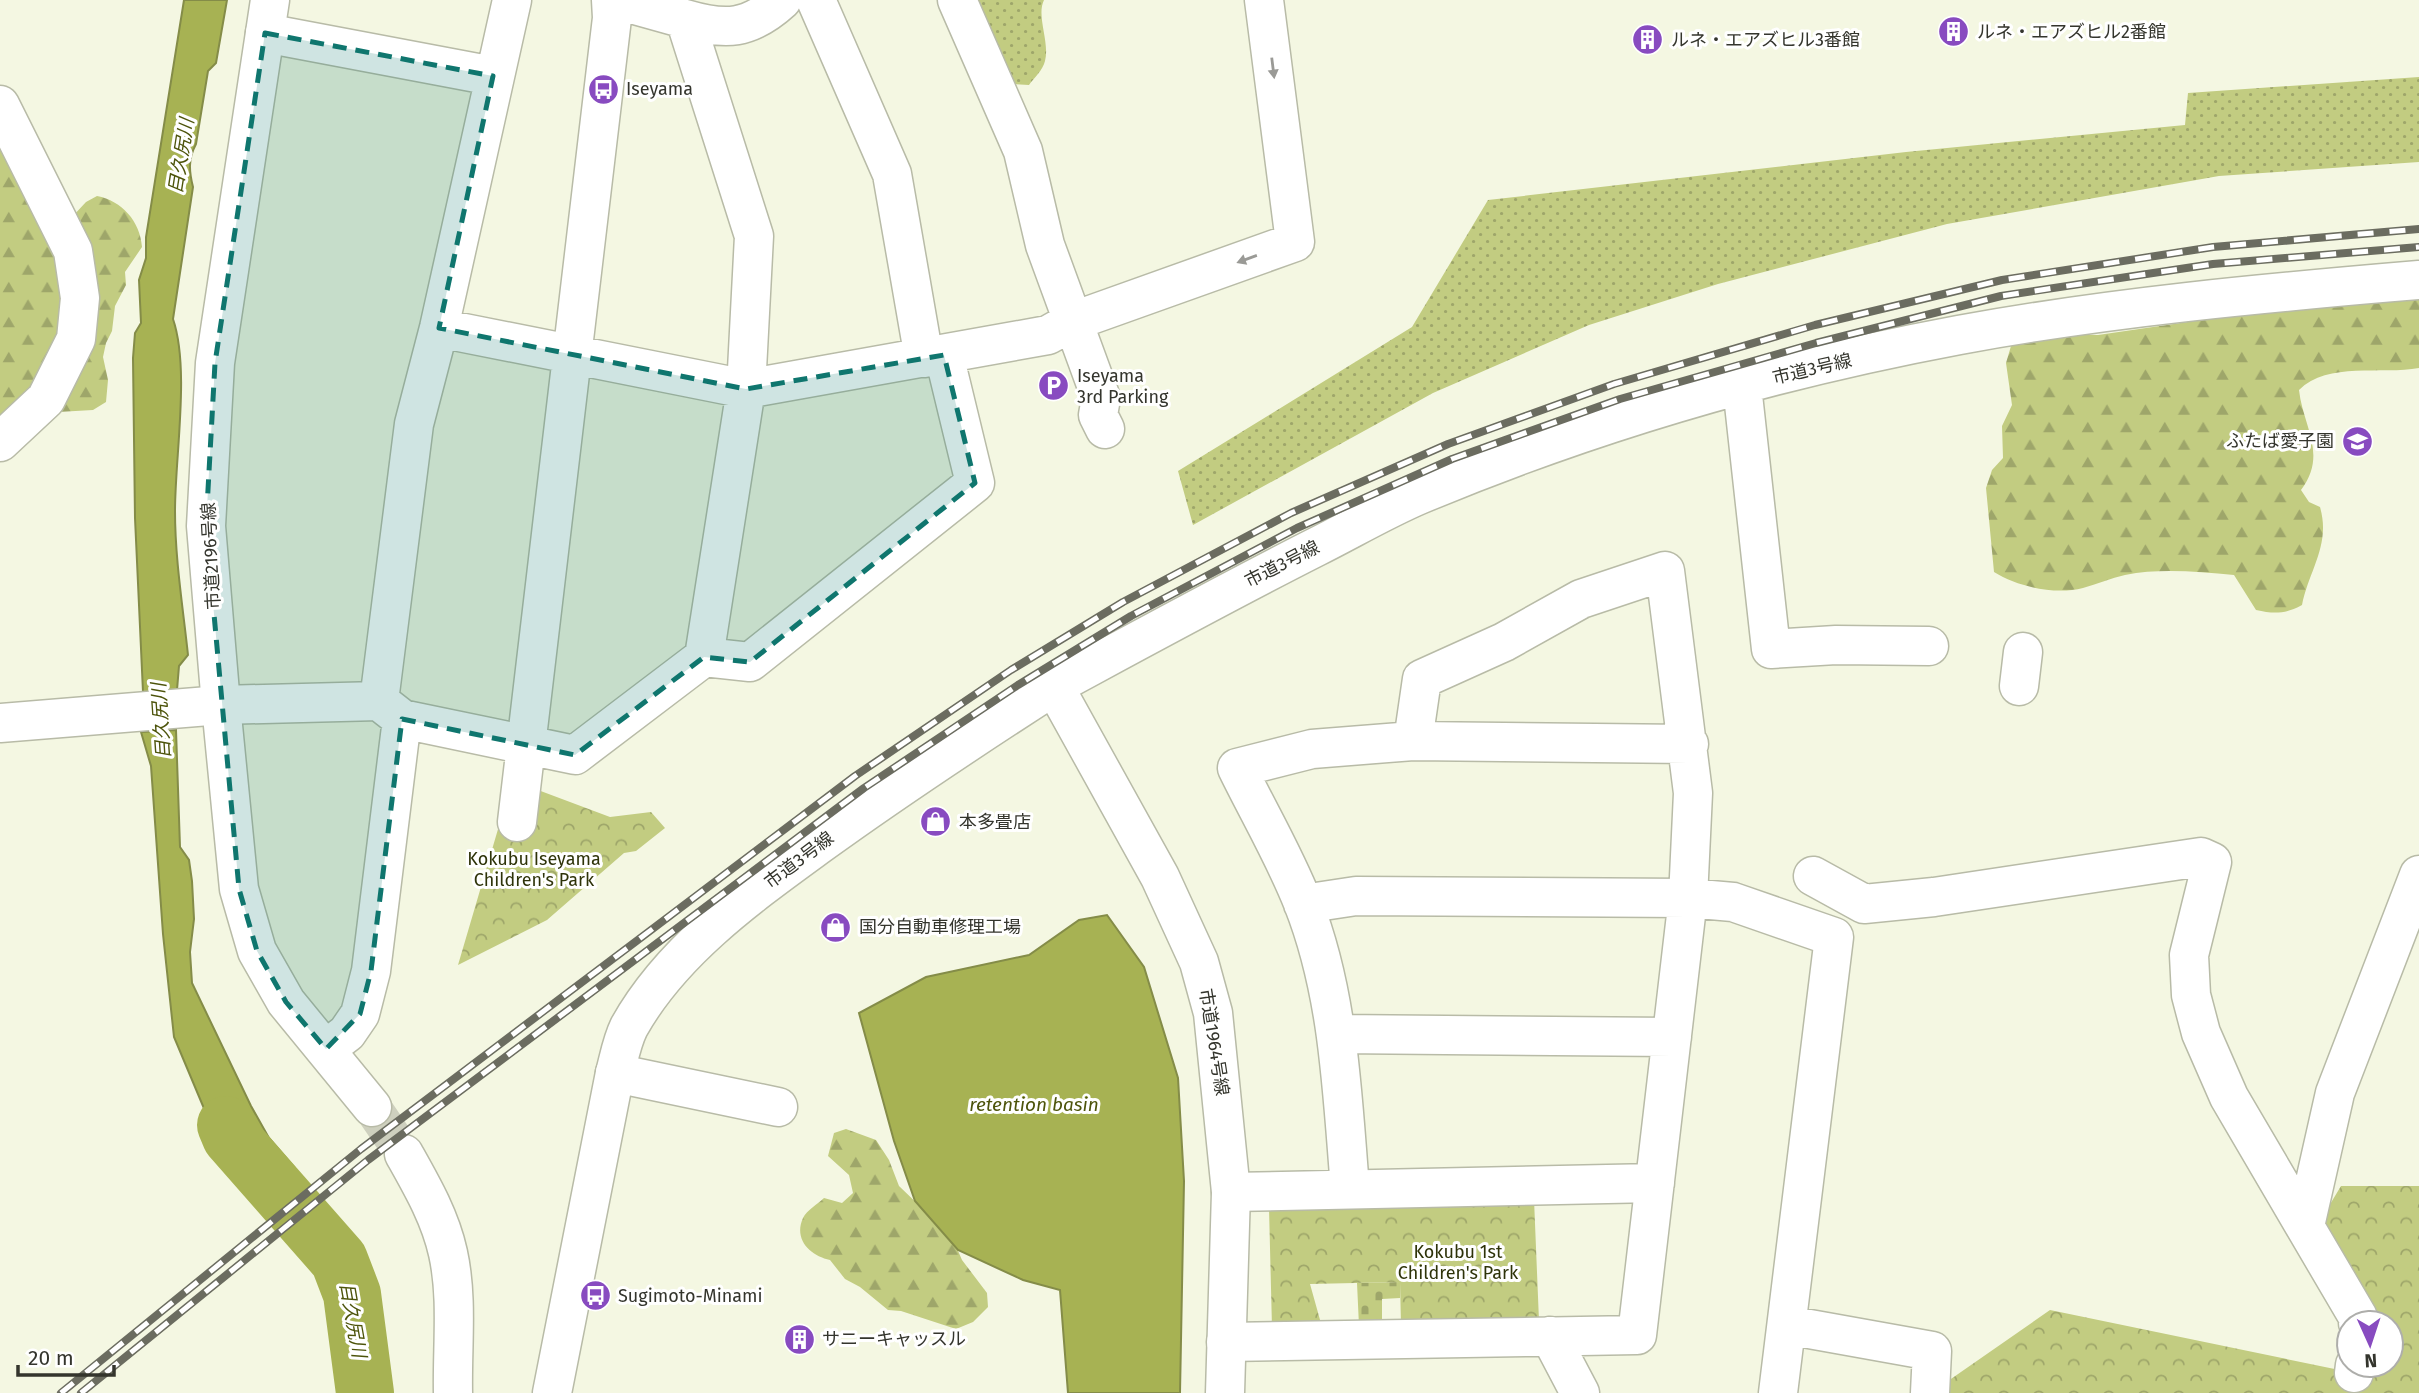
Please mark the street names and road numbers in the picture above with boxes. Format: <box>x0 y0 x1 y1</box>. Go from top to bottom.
street label: 市道3号線 <box>1770 349 1854 389</box>
street label: 市道2196号線 <box>197 502 225 610</box>
street label: 市道3号線 <box>1241 536 1323 592</box>
street label: 市道3号線 <box>760 827 838 893</box>
street label: 市道1964号線 <box>1195 987 1233 1097</box>

